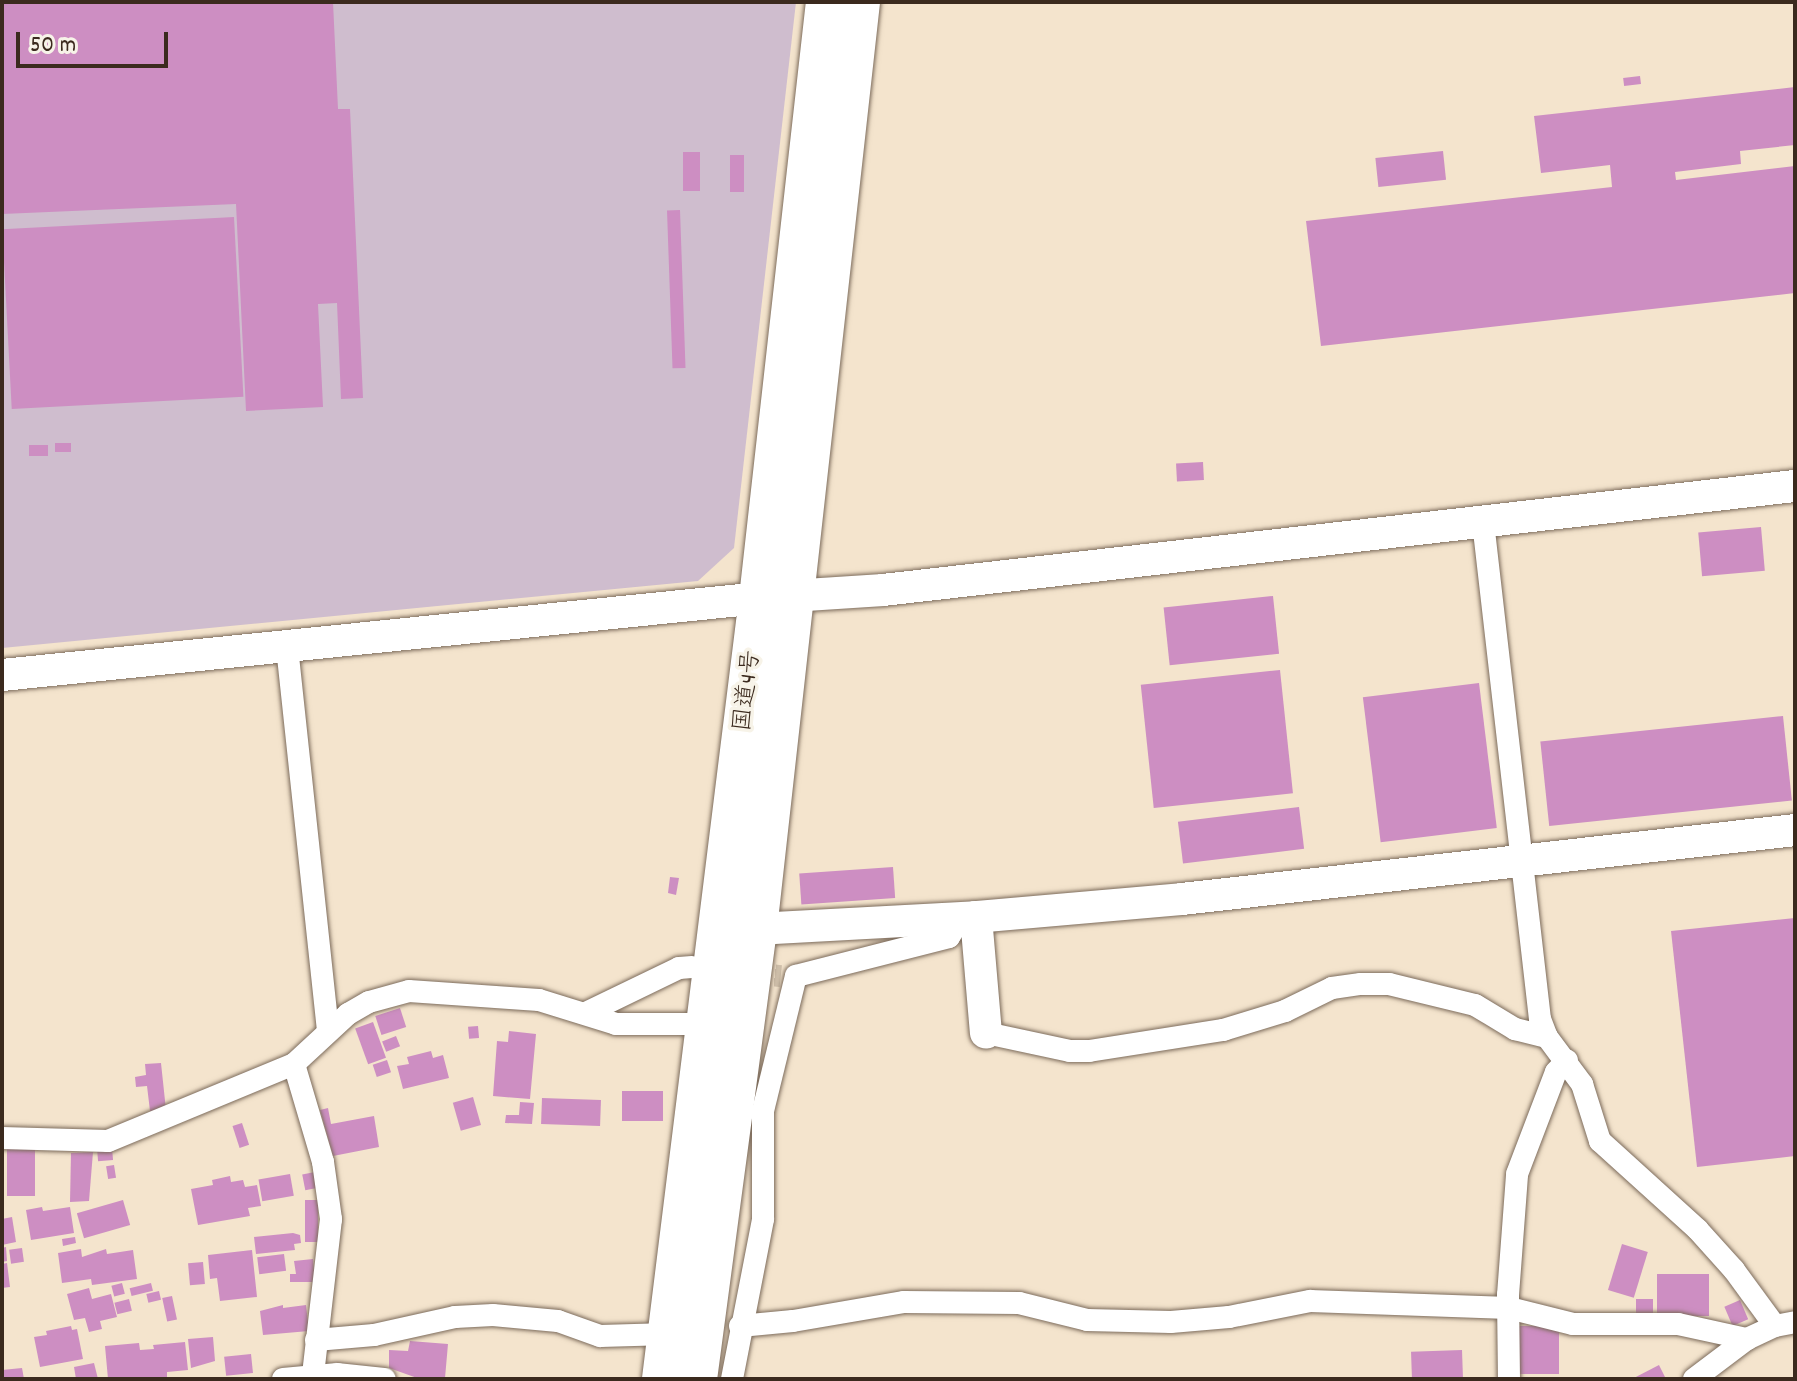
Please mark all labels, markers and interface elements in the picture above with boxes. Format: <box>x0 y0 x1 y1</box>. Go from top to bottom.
scale bar <box>20 16 172 66</box>
text: 50 m <box>30 29 76 63</box>
street label: 国道4号 <box>730 649 768 733</box>

